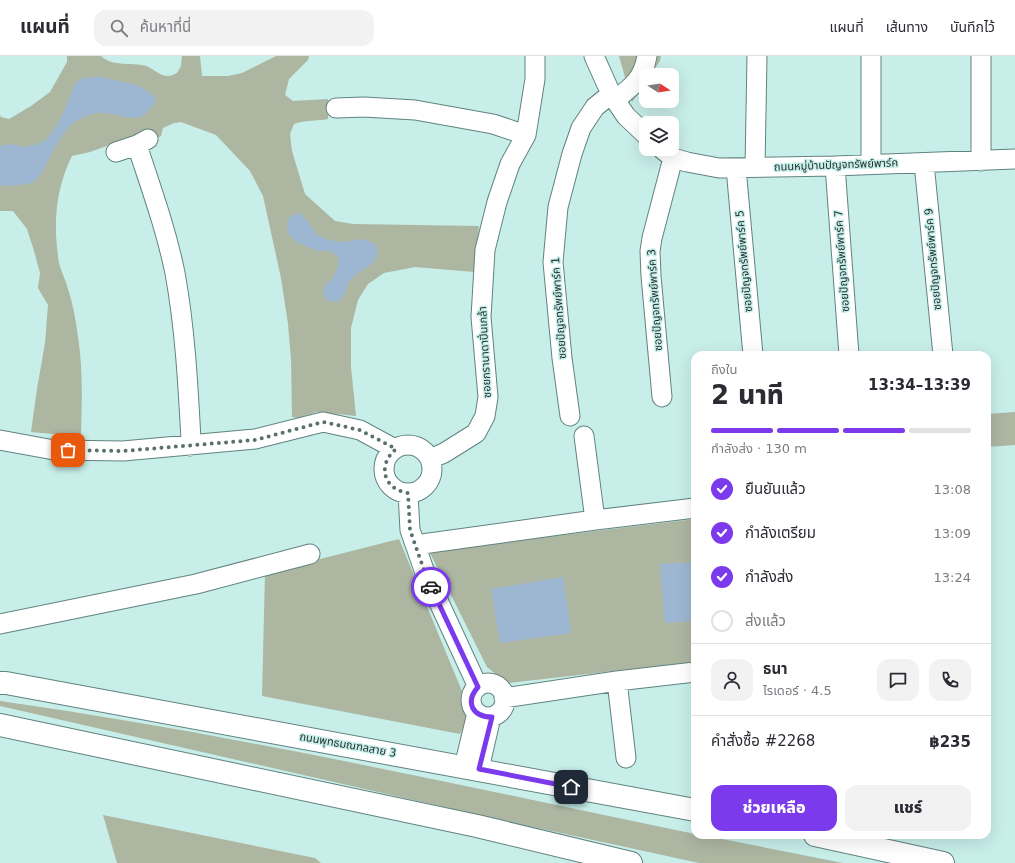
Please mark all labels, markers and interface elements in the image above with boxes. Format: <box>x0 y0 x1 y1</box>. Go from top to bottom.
search box <box>94 10 374 46</box>
text: แผนที่ <box>20 15 70 37</box>
icon: search <box>108 17 130 39</box>
text: ค้นหาที่นี่ <box>140 18 191 36</box>
text: แผนที่ <box>830 19 864 35</box>
text: เส้นทาง <box>886 19 928 35</box>
text: บันทึกไว้ <box>950 19 995 35</box>
north arrow <box>639 68 679 108</box>
map controls <box>639 68 679 156</box>
button: layers <box>639 116 679 156</box>
street label: ถนนหมู่บ้านปัญจทรัพย์พาร์ค <box>774 156 898 174</box>
street label: ซอยปัญจทรัพย์พาร์ค 9 <box>922 207 944 311</box>
street label: ซอยปัญจทรัพย์พาร์ค 5 <box>733 209 755 313</box>
street label: ซอยปัญจทรัพย์พาร์ค 7 <box>832 209 852 313</box>
street label: ซอยปัญจทรัพย์พาร์ค 3 <box>645 248 665 352</box>
street label: ซอยปัญจทรัพย์พาร์ค 1 <box>549 256 569 360</box>
street label: ซอยกรานาดาปิ่นเกล้า <box>475 306 494 398</box>
text: ถึงใน <box>711 362 737 377</box>
text: 13:34–13:39 <box>868 376 971 394</box>
text: 2 นาที <box>711 380 784 410</box>
pin <box>51 433 85 467</box>
icon: bag <box>57 439 79 461</box>
text: กำลังส่ง · 130 m <box>711 441 807 456</box>
icon: check <box>711 478 733 500</box>
text: ยืนยันแล้ว <box>745 480 806 498</box>
text: 13:08 <box>934 482 971 497</box>
icon: check <box>711 522 733 544</box>
text: กำลังเตรียม <box>745 524 816 542</box>
text: 13:09 <box>934 526 971 541</box>
icon: check <box>711 566 733 588</box>
courier <box>411 567 451 607</box>
text: กำลังส่ง <box>745 568 793 586</box>
text: 13:24 <box>934 570 971 585</box>
icon: car <box>420 576 442 598</box>
text: ส่งแล้ว <box>745 612 786 630</box>
button: person <box>711 659 753 701</box>
button: chat <box>877 659 919 701</box>
button: phone <box>929 659 971 701</box>
text: ธนา <box>763 660 788 678</box>
text: ไรเดอร์ · 4.5 <box>763 683 832 698</box>
street label: ถนนพุทธมณฑลสาย 3 <box>299 730 397 760</box>
text: คำสั่งซื้อ #2268 <box>711 732 815 750</box>
text: ฿235 <box>929 733 971 751</box>
pin <box>554 770 588 804</box>
icon: home <box>560 776 582 798</box>
button: ช่วยเหลือ <box>711 785 837 831</box>
button: แชร์ <box>845 785 971 831</box>

